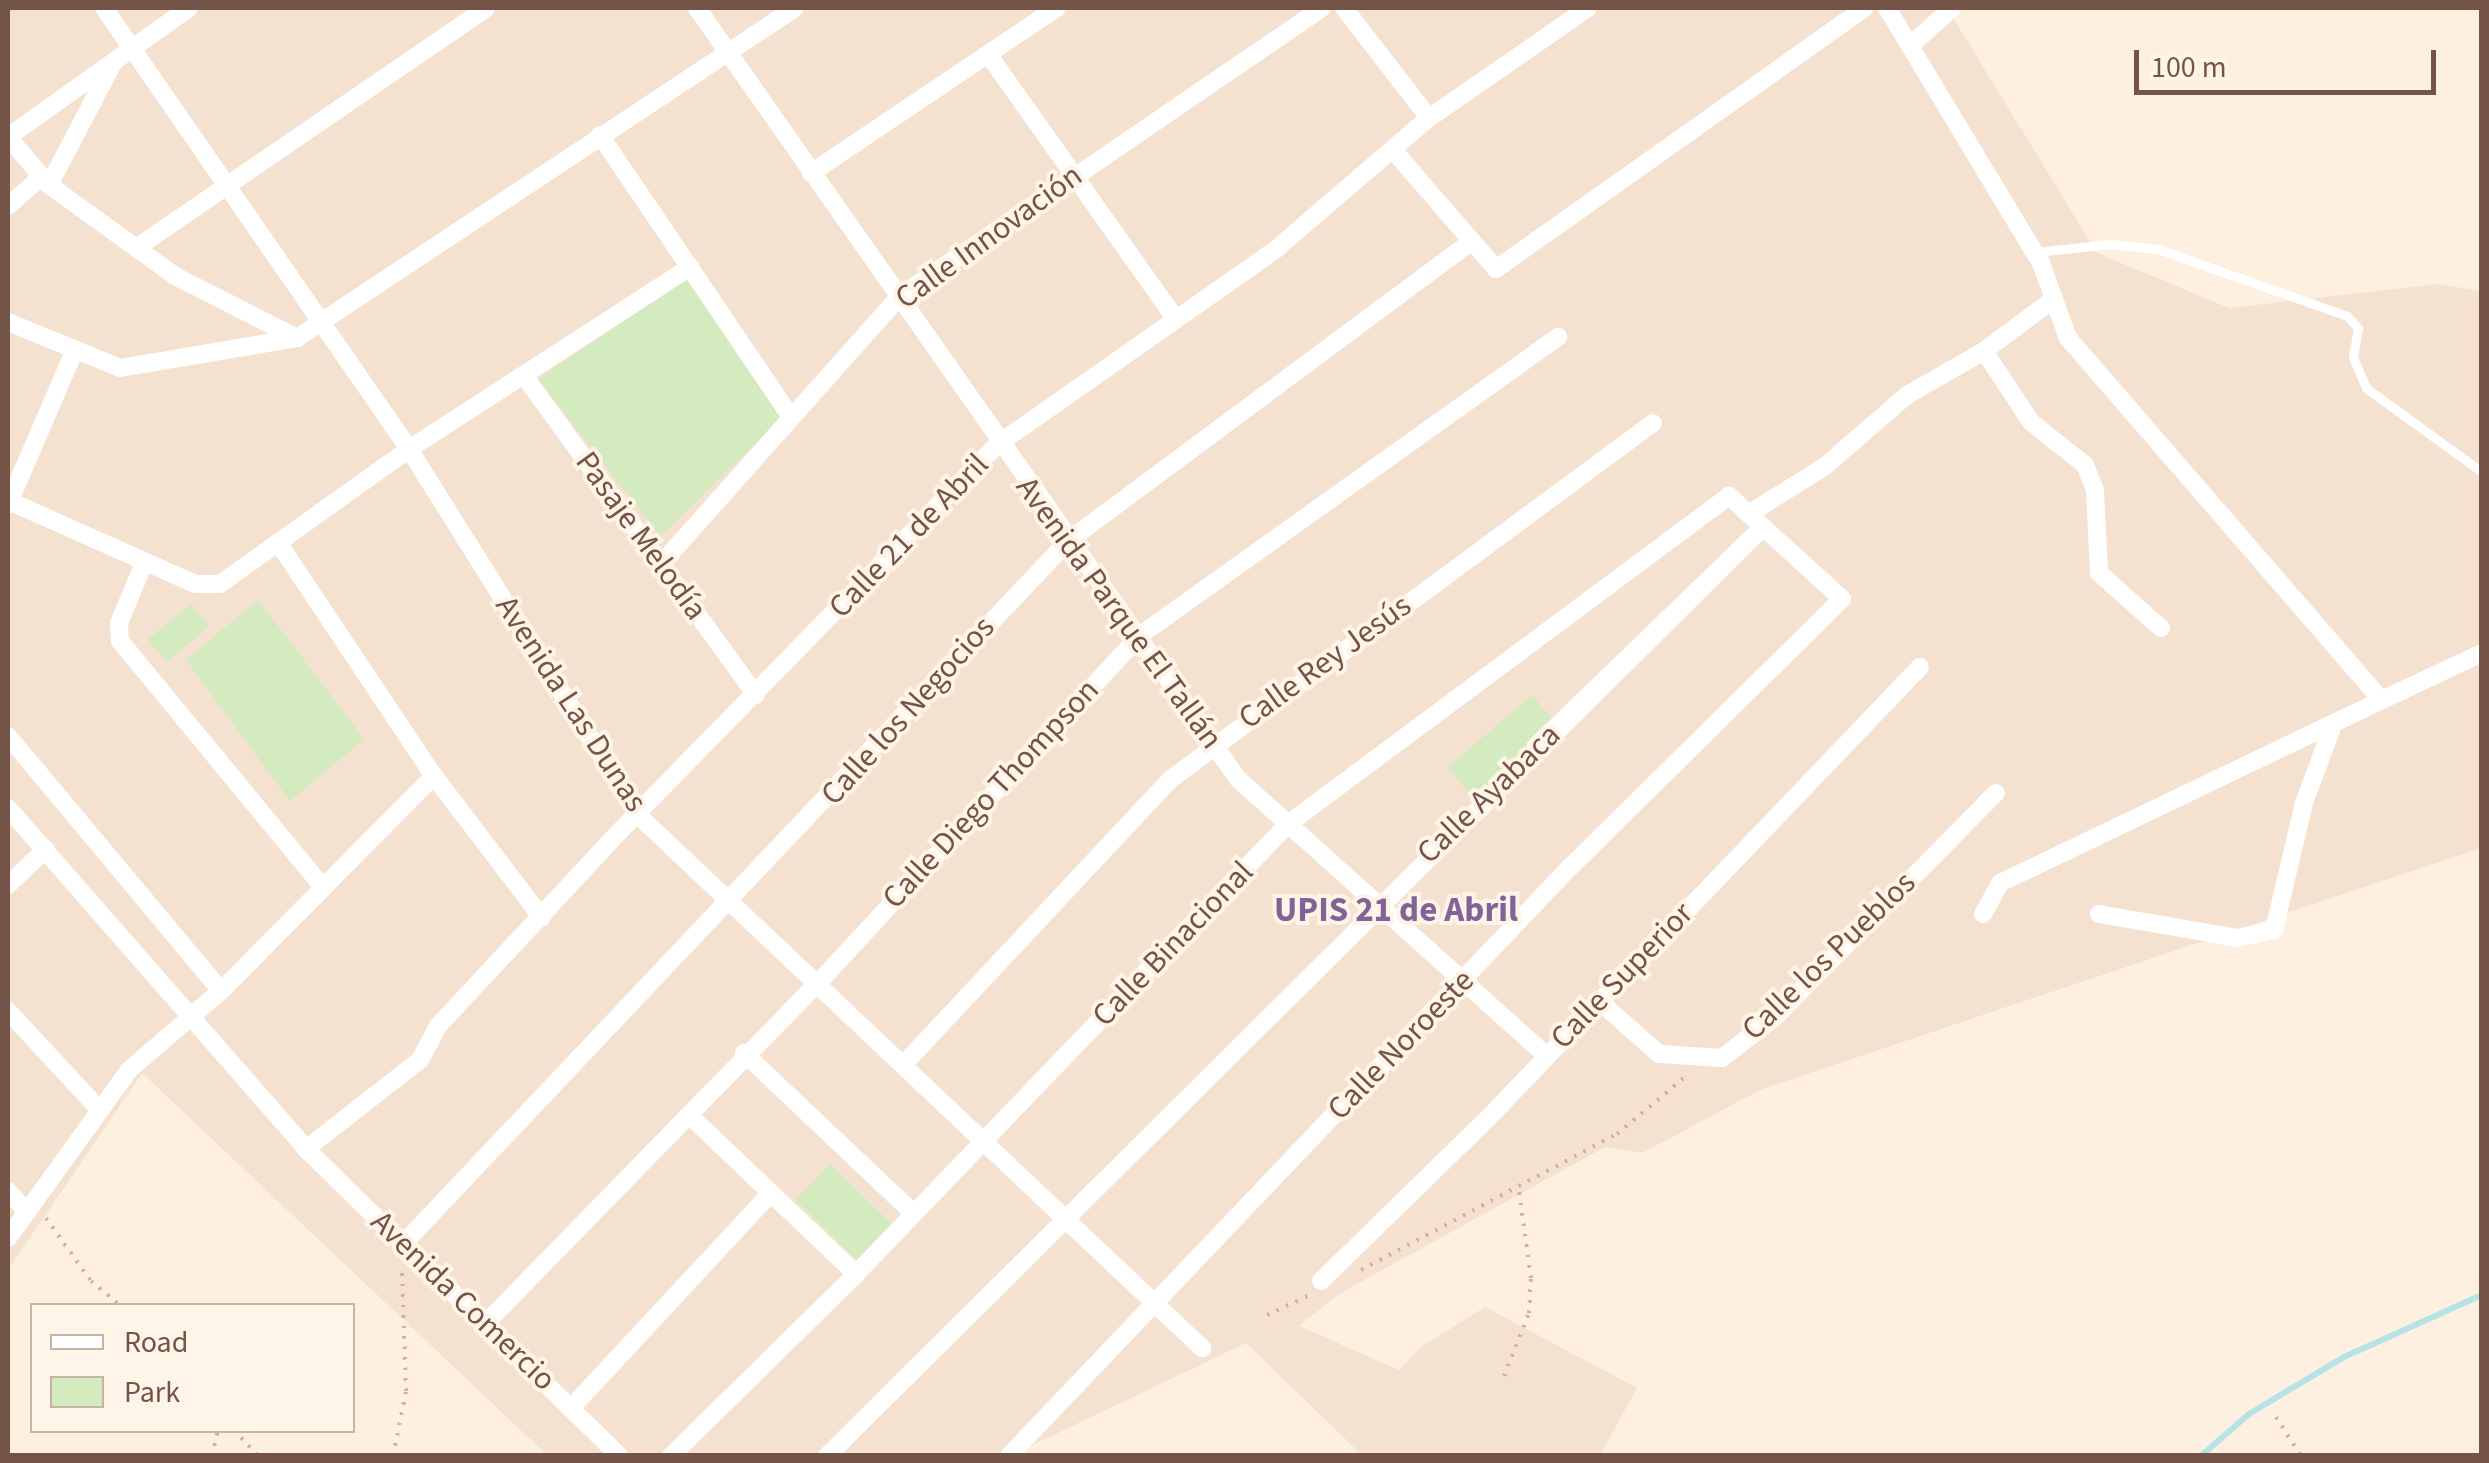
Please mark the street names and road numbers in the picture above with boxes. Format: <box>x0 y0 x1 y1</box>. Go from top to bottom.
street label: Calle Innovación <box>888 156 1090 318</box>
street label: Pasaje Melodía <box>567 444 715 628</box>
street label: Calle 21 de Abril <box>821 446 997 626</box>
street label: Avenida Parque El Tallán <box>1007 469 1231 757</box>
street label: Calle Rey Jesús <box>1231 587 1419 737</box>
street label: Avenida Las Dunas <box>487 589 655 819</box>
street label: Calle los Negocios <box>813 609 1003 813</box>
street label: Calle Diego Thompson <box>875 671 1107 917</box>
street label: Calle Ayabaca <box>1409 716 1569 872</box>
street label: Calle Binacional <box>1085 853 1261 1035</box>
street label: Calle los Pueblos <box>1734 864 1924 1048</box>
street label: Calle Superior <box>1543 895 1701 1057</box>
street label: Calle Noroeste <box>1320 962 1482 1128</box>
street label: Avenida Comercio <box>363 1203 563 1399</box>

